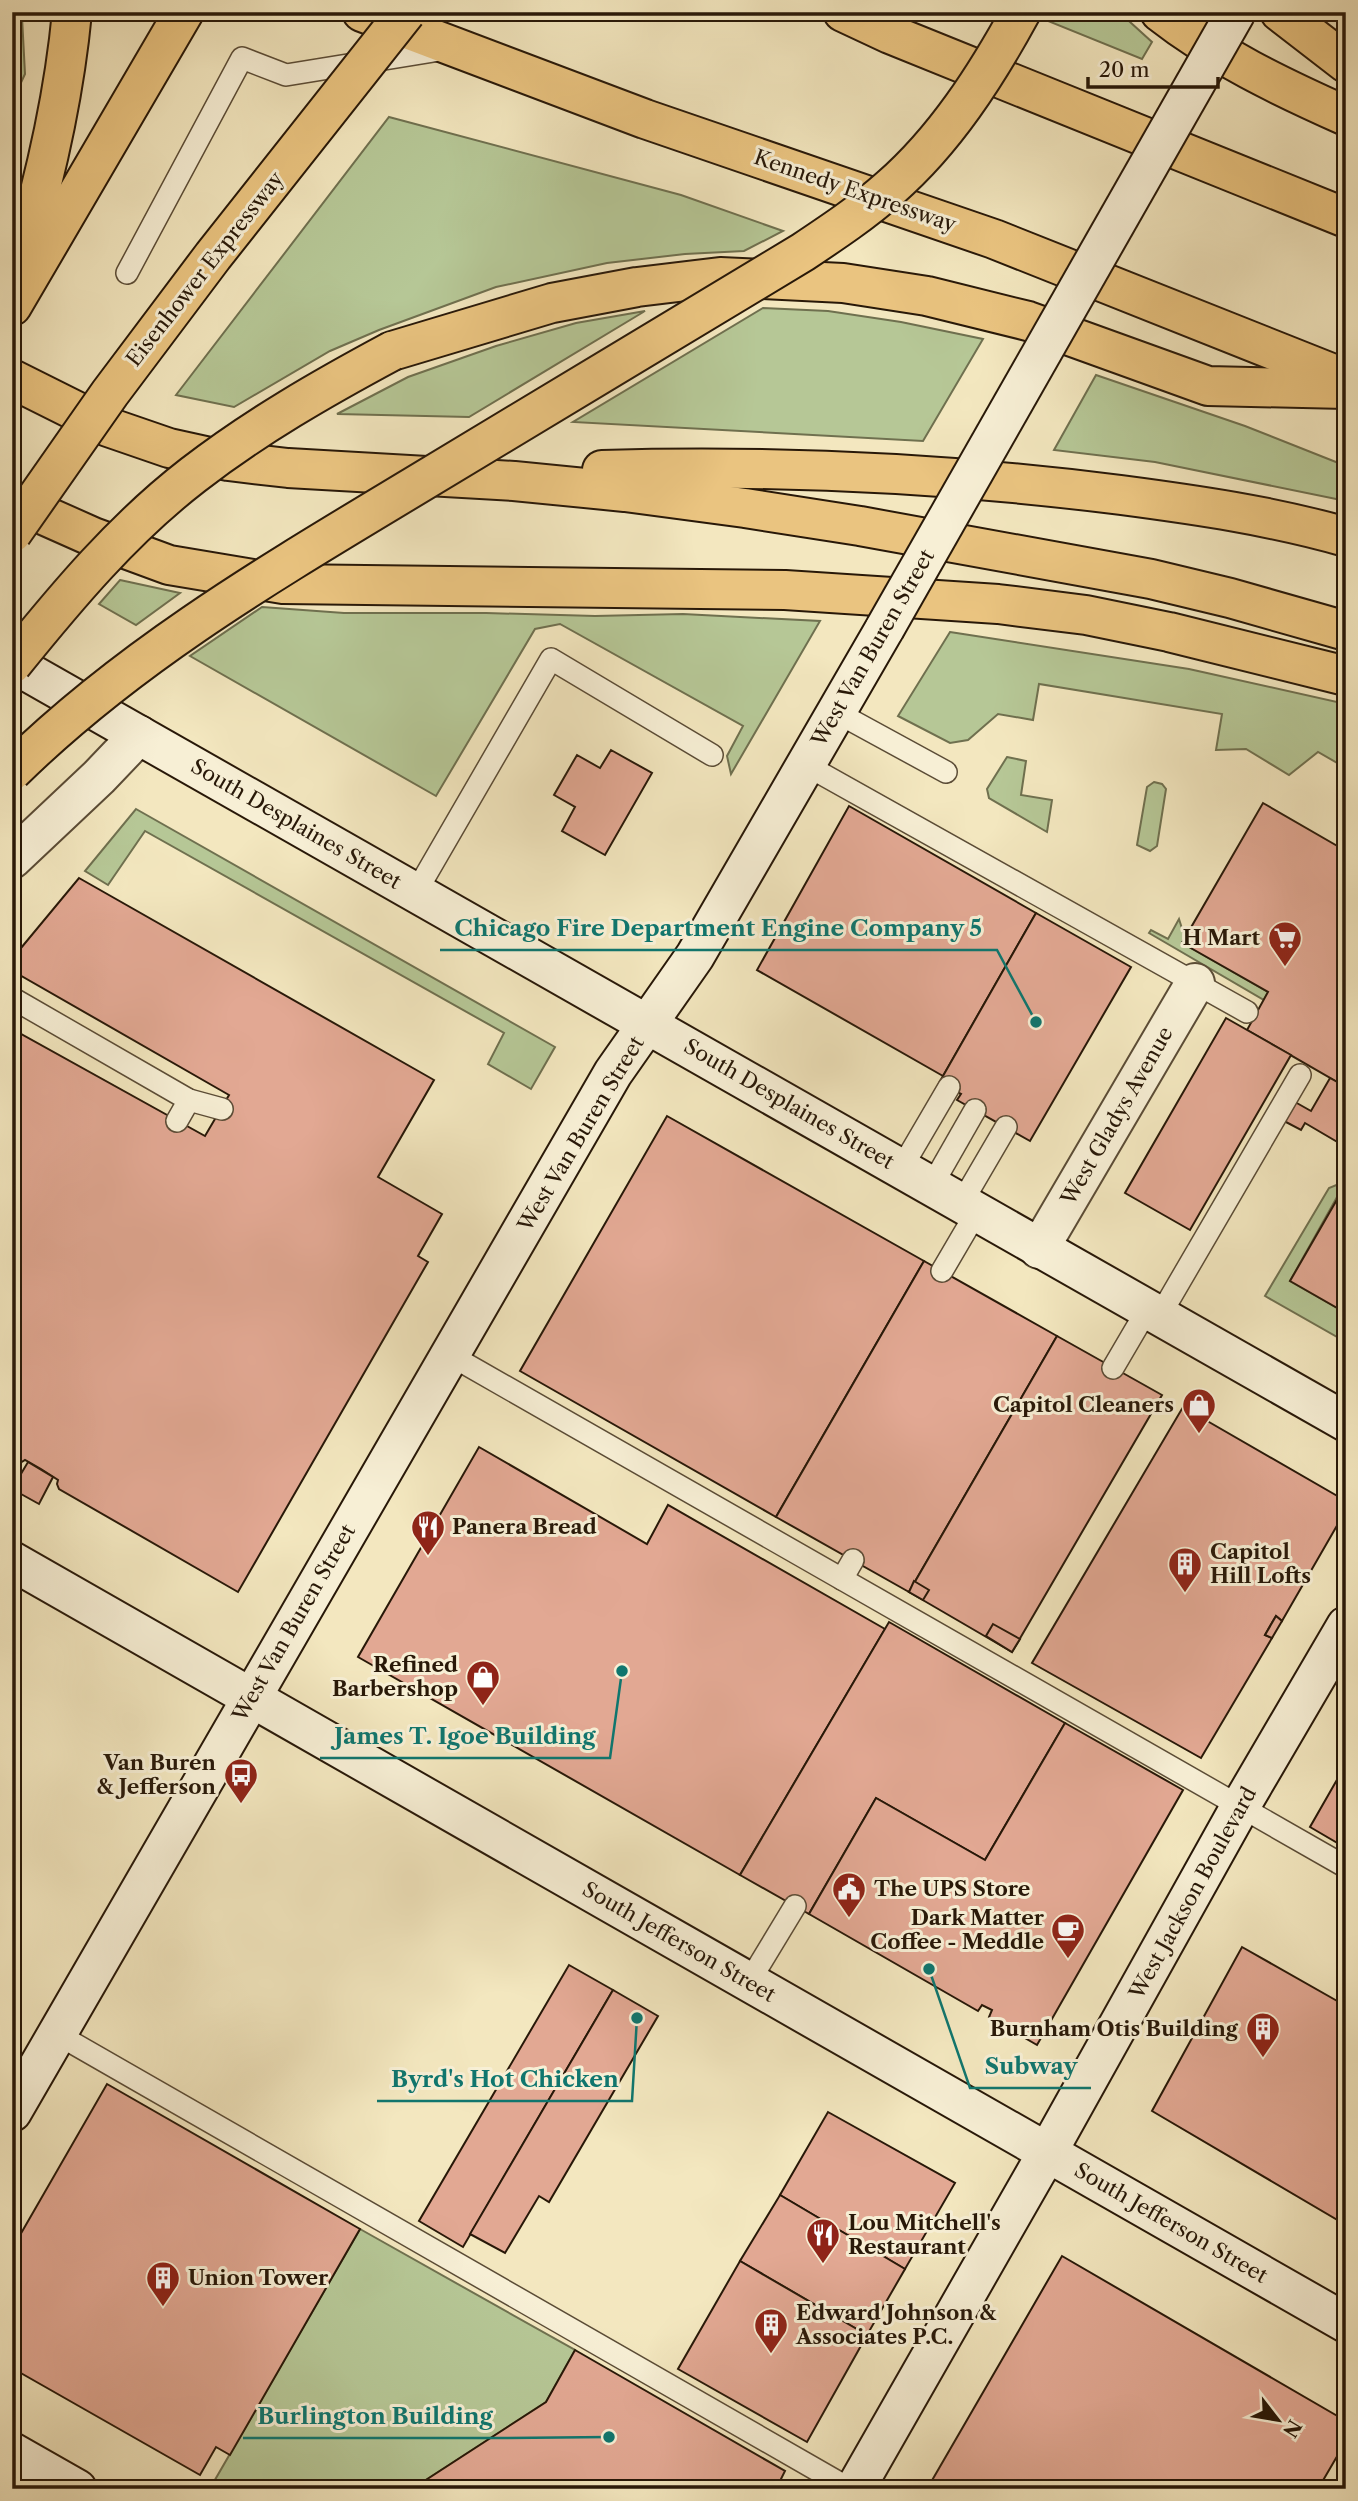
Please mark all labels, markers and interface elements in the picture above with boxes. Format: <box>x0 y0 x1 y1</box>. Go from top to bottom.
scale bar <box>1088 46 1218 90</box>
text: 20 m <box>1099 57 1150 82</box>
street label: Kennedy Expressway <box>751 144 960 237</box>
street label: Eisenhower Expressway <box>121 166 289 371</box>
street label: West Van Buren Street <box>805 544 940 752</box>
street label: South Desplaines Street <box>187 753 406 894</box>
callout: Chicago Fire Department Engine Company 5 <box>440 906 997 950</box>
text: Chicago Fire Department Engine Company 5 <box>454 914 982 942</box>
supermarket icon: H Mart <box>1266 919 1304 968</box>
place label: H Mart <box>1183 925 1261 950</box>
street label: West Gladys Avenue <box>1055 1022 1178 1210</box>
street label: West Van Buren Street <box>512 1031 649 1237</box>
street label: South Desplaines Street <box>680 1033 899 1174</box>
shop icon: Capitol Cleaners <box>1180 1386 1218 1435</box>
place label: Capitol Cleaners <box>993 1392 1174 1417</box>
restaurant icon: Panera Bread <box>409 1508 447 1557</box>
place label: Panera Bread <box>452 1514 597 1539</box>
street label: West Van Buren Street <box>226 1519 361 1727</box>
place label: Capitol Hill Lofts <box>1210 1539 1311 1588</box>
building icon: Capitol Hill Lofts <box>1166 1545 1204 1594</box>
place label: Refined Barbershop <box>332 1652 458 1701</box>
shop icon: Refined Barbershop <box>464 1658 502 1707</box>
callout: James T. Igoe Building <box>320 1714 610 1758</box>
text: James T. Igoe Building <box>330 1722 596 1750</box>
place label: Van Buren & Jefferson <box>96 1750 217 1799</box>
bus stop icon: Van Buren & Jefferson <box>222 1756 260 1805</box>
street label: West Jackson Boulevard <box>1123 1782 1261 2004</box>
public building icon: The UPS Store <box>830 1870 868 1919</box>
street label: South Jefferson Street <box>578 1876 781 2007</box>
place label: The UPS Store <box>874 1876 1030 1901</box>
place label: Dark Matter Coffee - Meddle <box>870 1905 1045 1954</box>
cafe icon: Dark Matter Coffee - Meddle <box>1049 1911 1087 1960</box>
building icon: Burnham Otis Building <box>1244 2010 1282 2059</box>
place label: Burnham Otis Building <box>990 2016 1239 2041</box>
callout: Subway <box>970 2044 1091 2088</box>
text: Subway <box>985 2052 1078 2080</box>
callout: Byrd's Hot Chicken <box>377 2057 632 2101</box>
text: Byrd's Hot Chicken <box>391 2065 619 2093</box>
street label: South Jefferson Street <box>1070 2157 1273 2288</box>
place label: Lou Mitchell's Restaurant <box>848 2210 1001 2259</box>
restaurant icon: Lou Mitchell's Restaurant <box>804 2216 842 2265</box>
building icon: Union Tower <box>144 2259 182 2308</box>
place label: Union Tower <box>188 2265 329 2290</box>
place label: Edward Johnson & Associates P.C. <box>795 2300 997 2349</box>
building icon: Edward Johnson & Associates P.C. <box>752 2306 790 2355</box>
north arrow <box>1242 2386 1312 2456</box>
callout: Burlington Building <box>243 2394 507 2438</box>
text: Burlington Building <box>257 2402 493 2430</box>
text: N <box>1278 2415 1306 2441</box>

